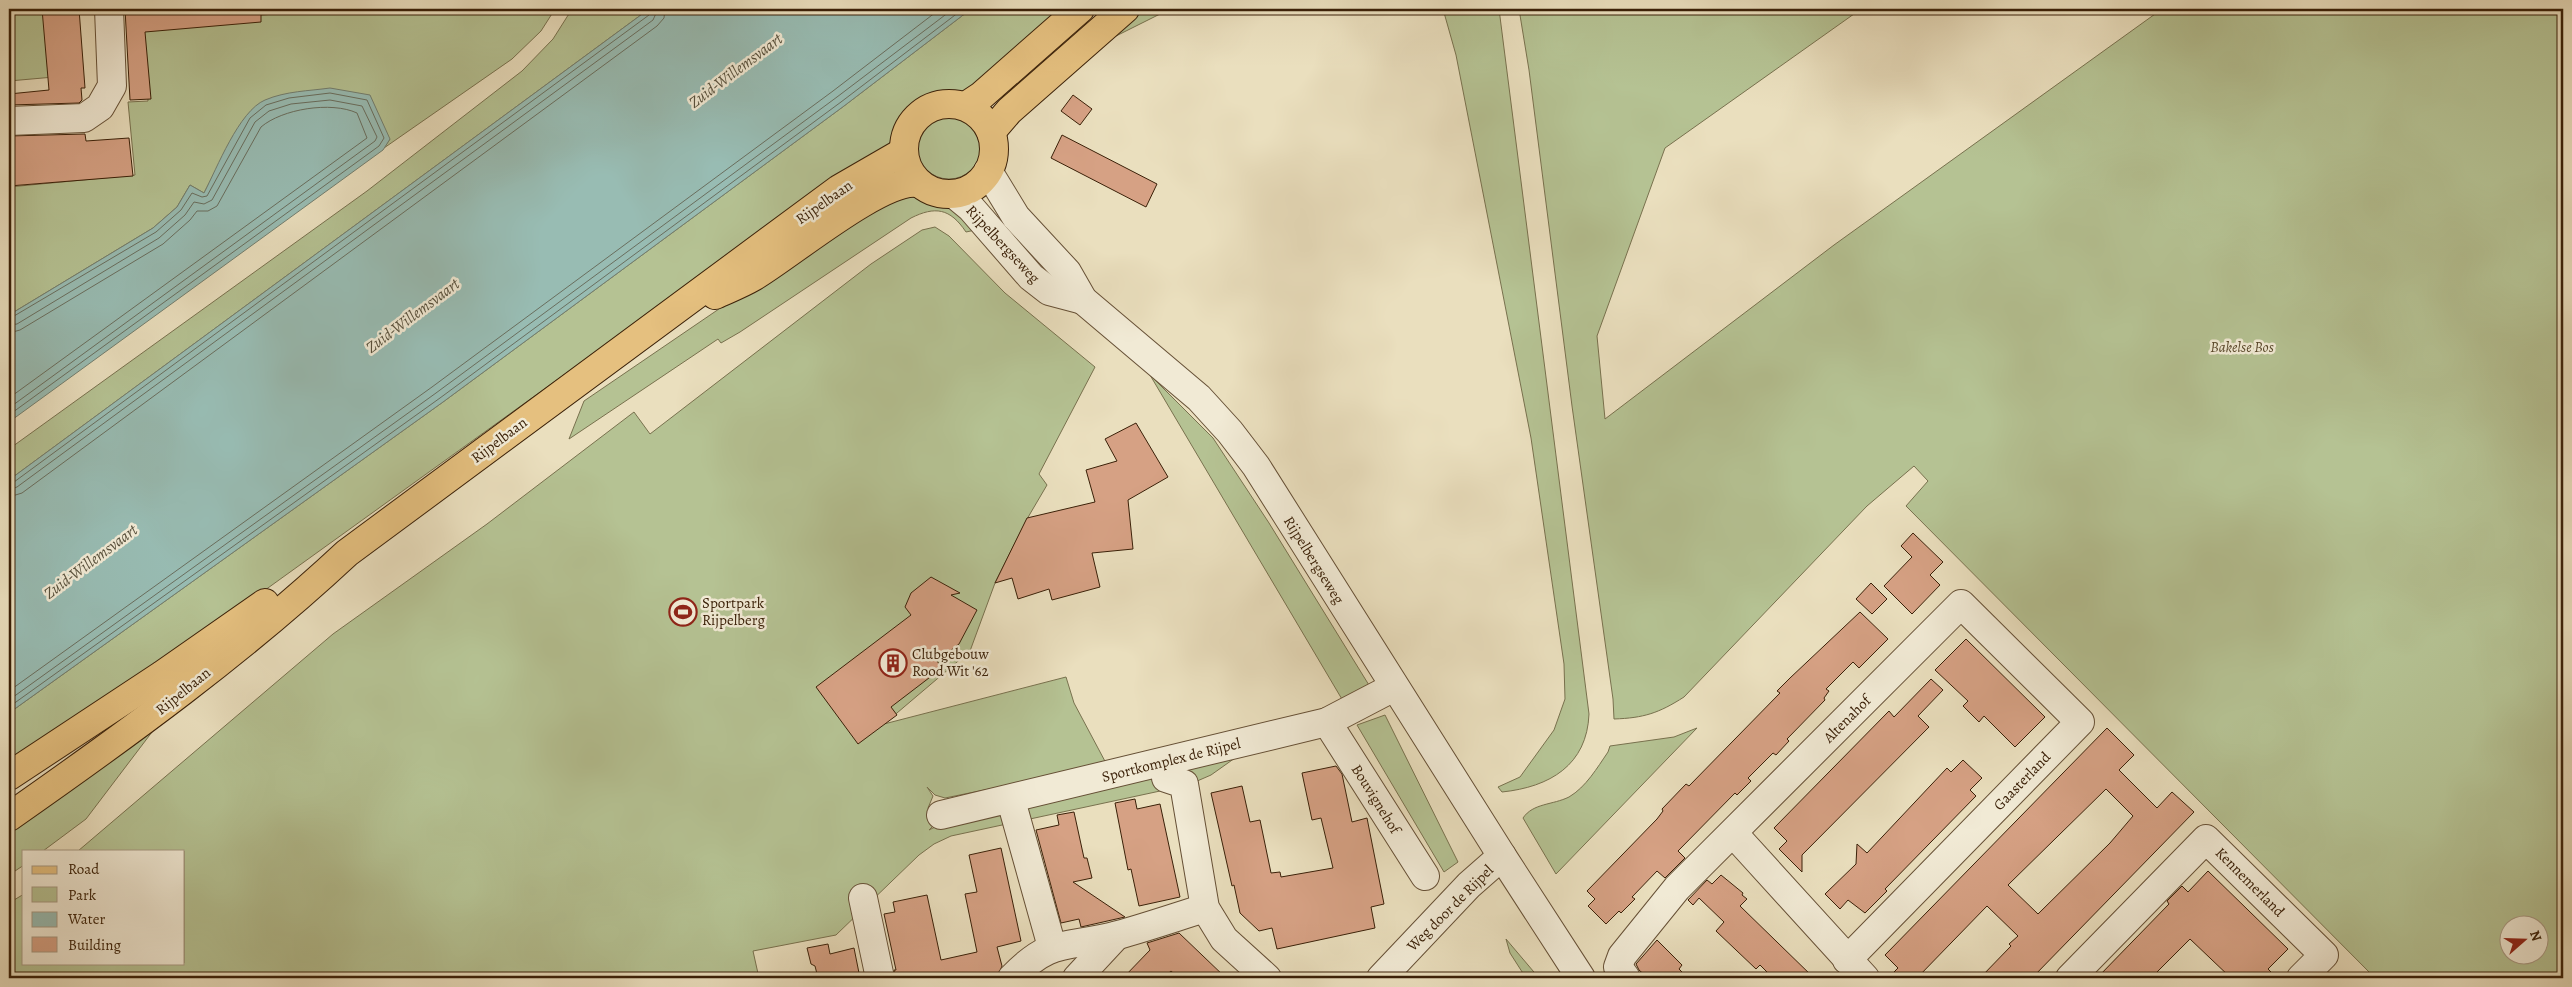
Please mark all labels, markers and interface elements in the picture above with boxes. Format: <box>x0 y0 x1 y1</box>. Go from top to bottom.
water label: Zuid-Willemsvaart <box>684 27 788 113</box>
street label: Rijpelbaan <box>792 175 856 229</box>
street label: Rijpelbergseweg <box>962 201 1045 288</box>
water label: Zuid-Willemsvaart <box>361 272 465 358</box>
park label: Bakelse Bos <box>2210 337 2274 357</box>
street label: Rijpelbaan <box>467 412 531 468</box>
street label: Rijpelbergseweg <box>1279 512 1349 608</box>
water label: Zuid-Willemsvaart <box>39 518 143 604</box>
place label: Sportpark Rijpelberg <box>702 593 765 630</box>
sports icon: Sportpark Rijpelberg <box>668 597 698 627</box>
place label: Clubgebouw Rood Wit '62 <box>912 644 989 681</box>
building icon: Clubgebouw Rood Wit '62 <box>878 648 908 678</box>
street label: Rijpelbaan <box>151 663 215 719</box>
street label: Altenahof <box>1818 689 1877 748</box>
street label: Sportkomplex de Rijpel <box>1100 733 1243 787</box>
street label: Gaasterland <box>1989 747 2056 815</box>
street label: Bouvignehof <box>1347 761 1406 839</box>
street label: Kennemerland <box>2211 843 2290 922</box>
legend <box>22 850 185 964</box>
text: Road <box>68 859 100 879</box>
street label: Weg door de Rijpel <box>1402 860 1498 956</box>
text: Park <box>68 885 97 905</box>
text: Water <box>67 909 105 929</box>
north arrow <box>2500 914 2550 964</box>
text: N <box>2525 928 2546 944</box>
text: Building <box>68 935 121 955</box>

